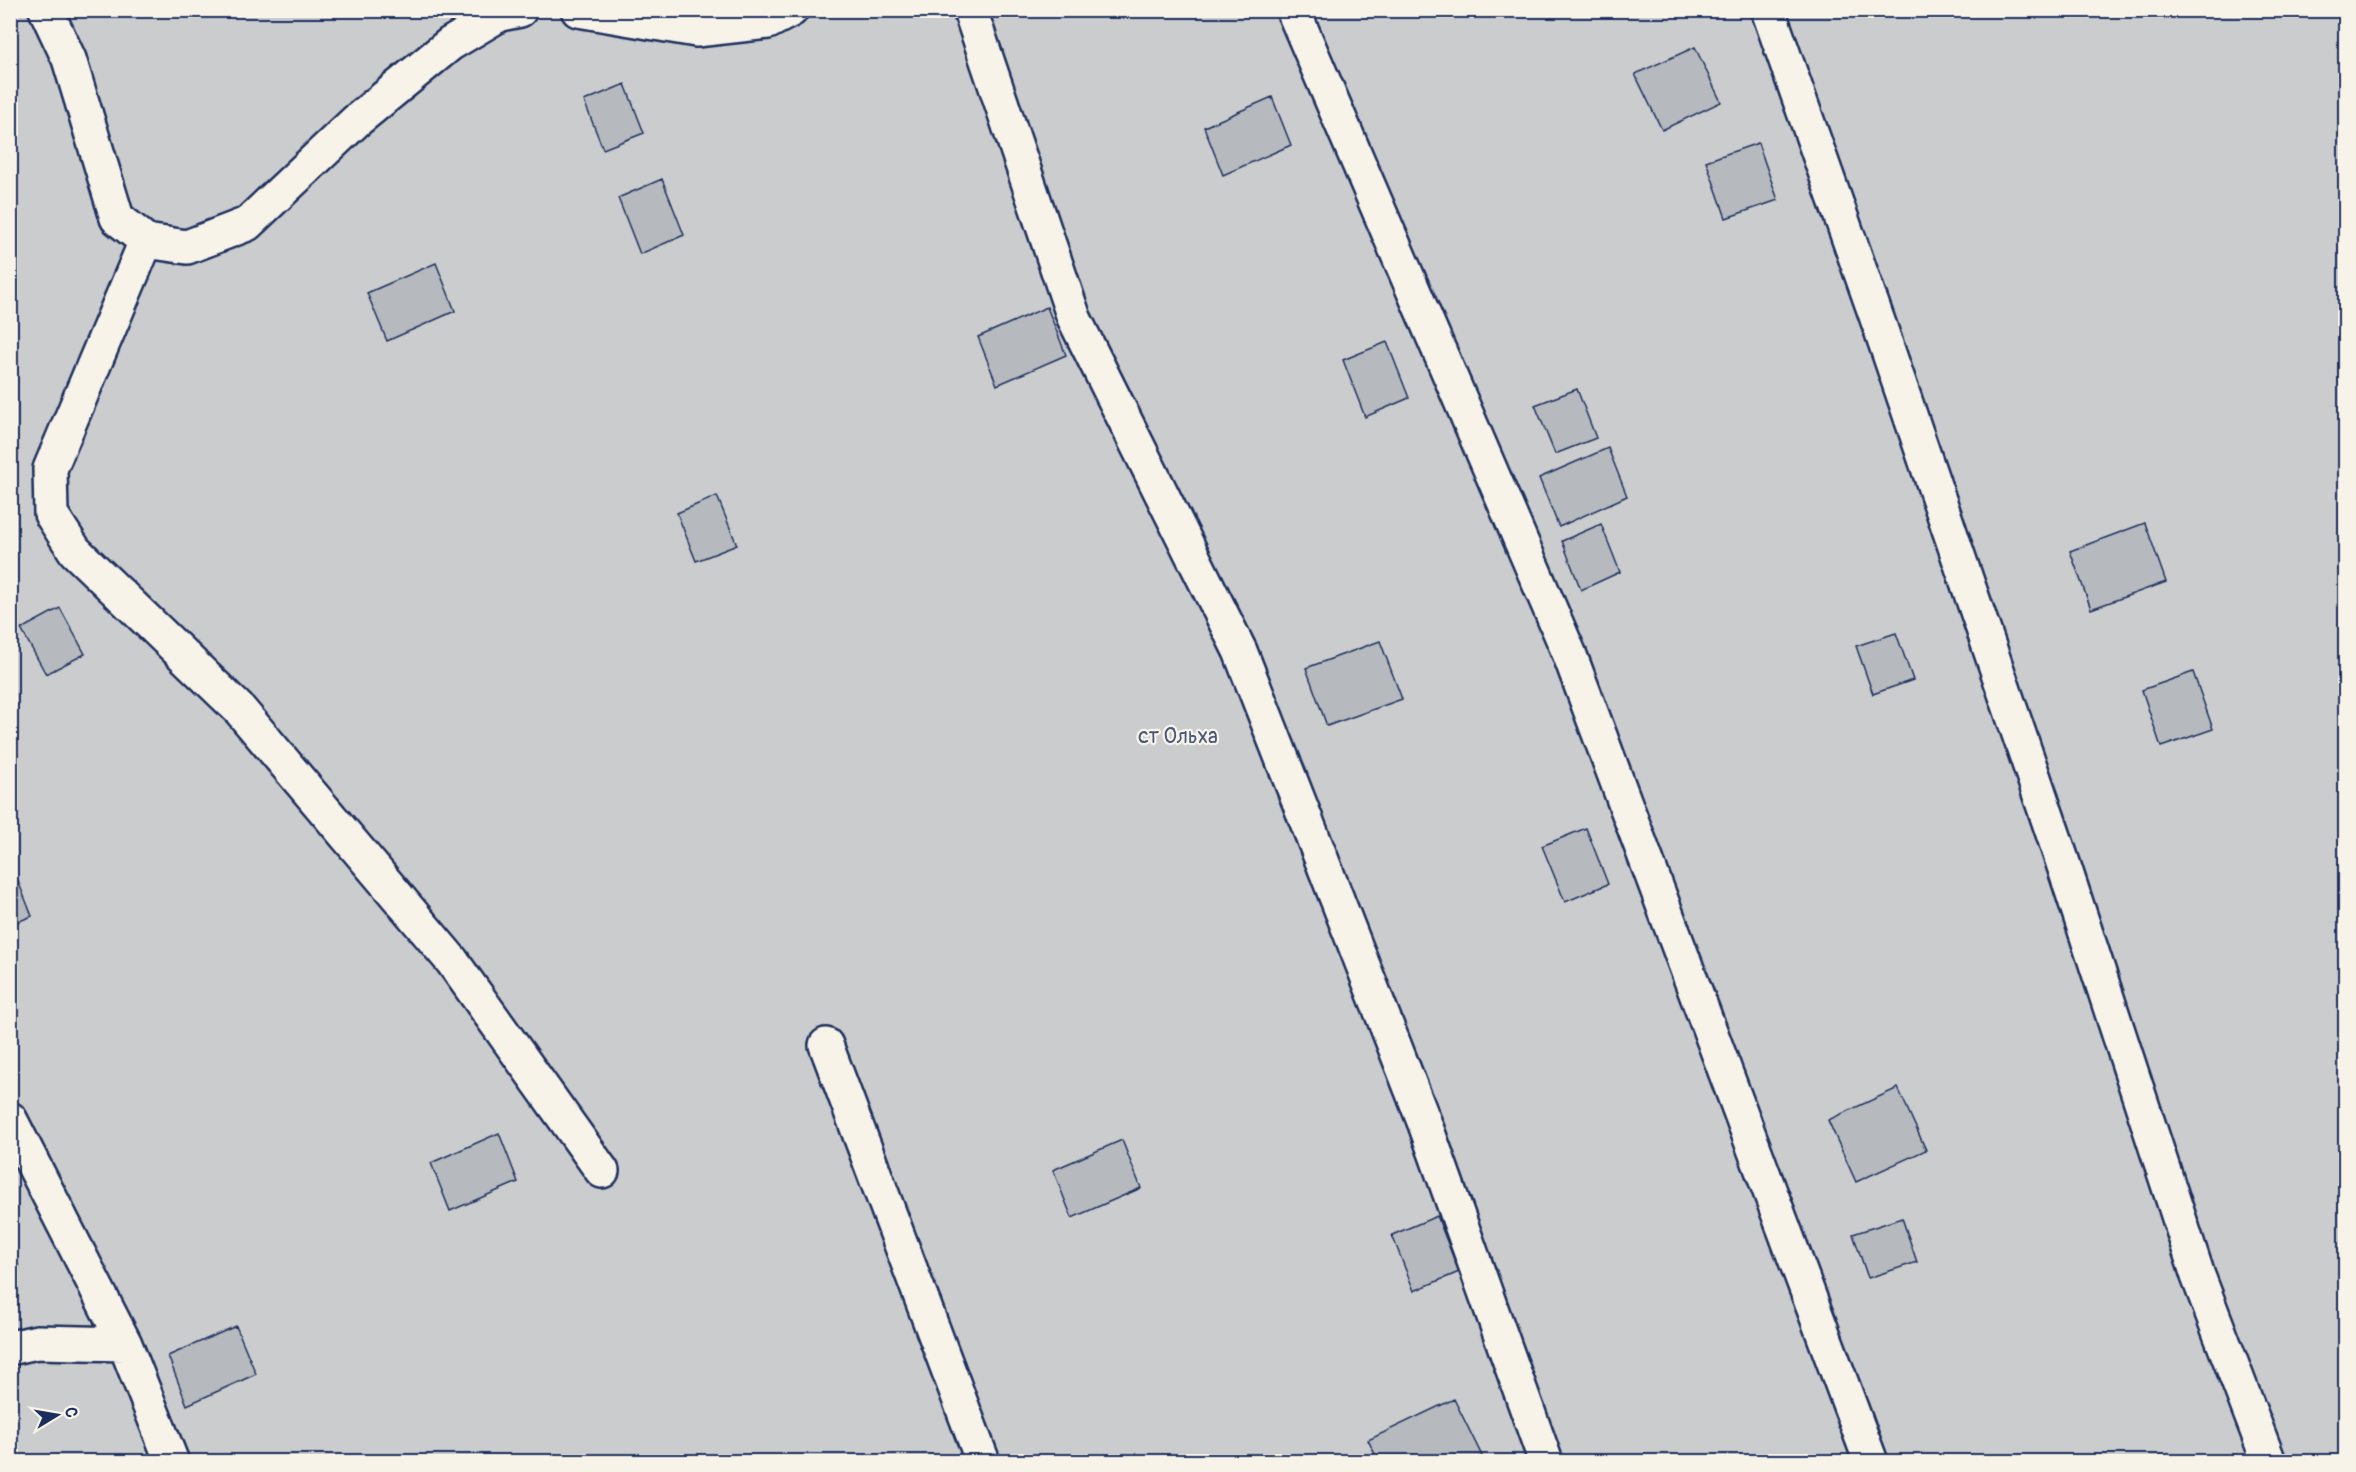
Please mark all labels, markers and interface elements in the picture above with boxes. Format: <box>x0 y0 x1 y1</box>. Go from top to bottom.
park label: ст Ольха <box>1138 723 1218 750</box>
north arrow <box>27 1385 87 1445</box>
text: С <box>60 1406 82 1419</box>

